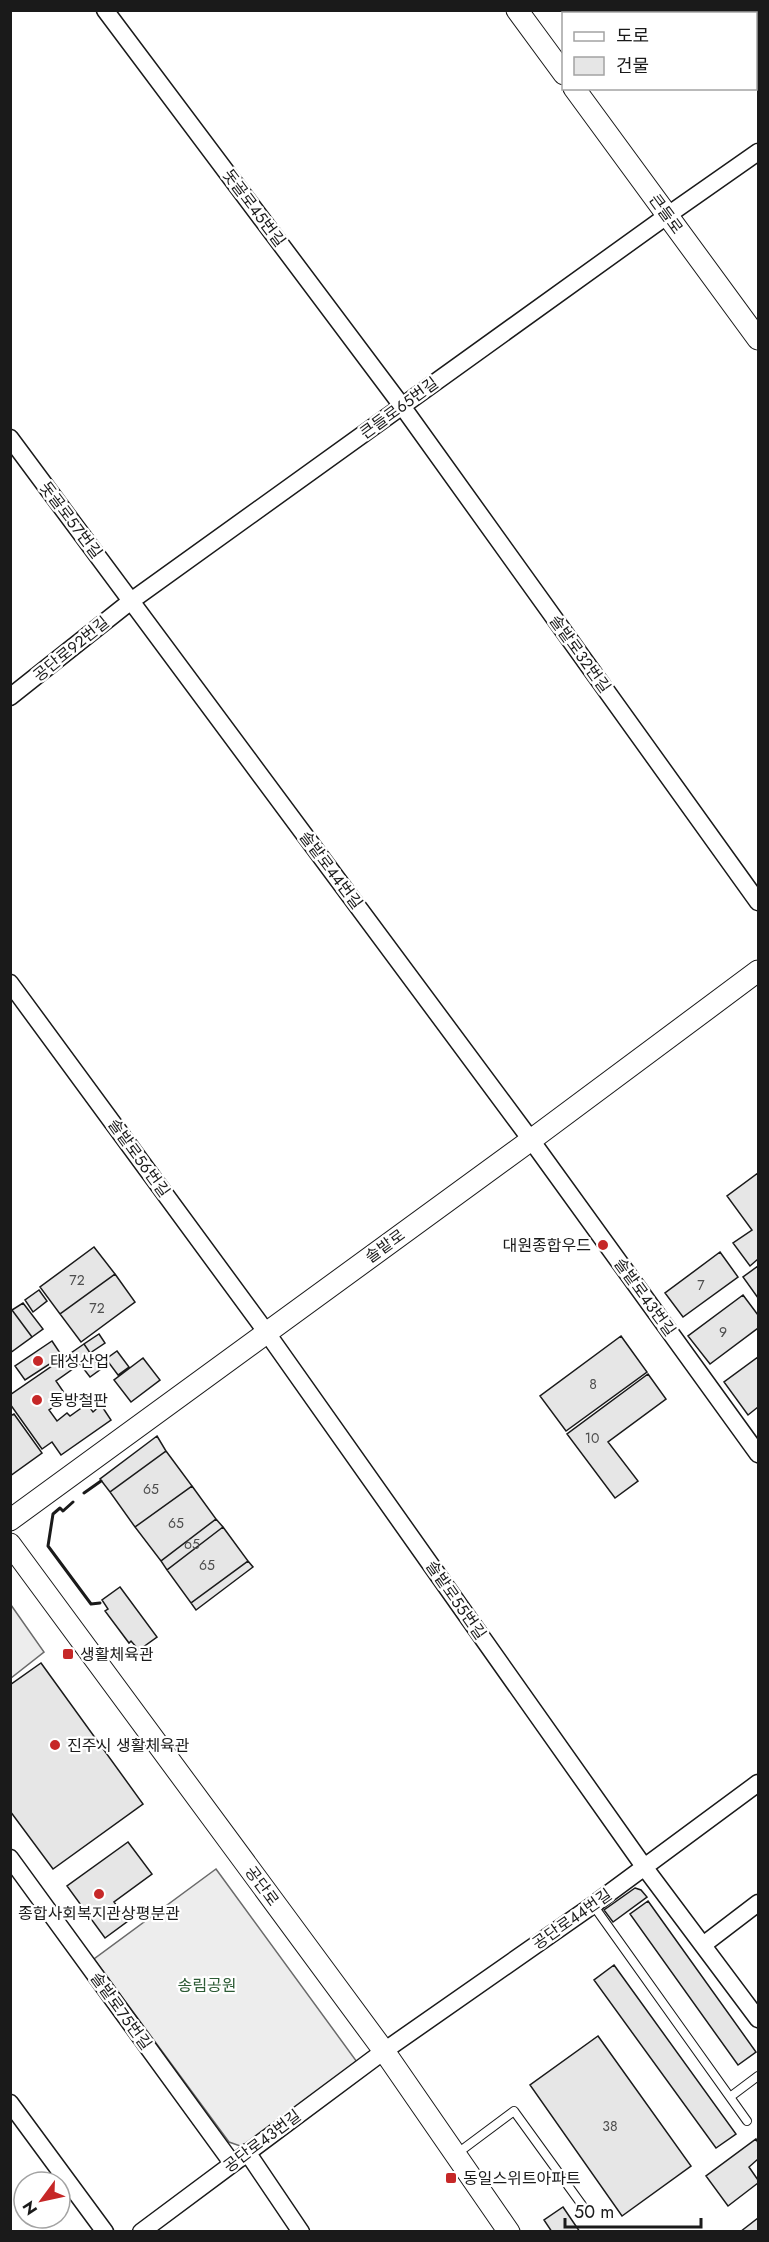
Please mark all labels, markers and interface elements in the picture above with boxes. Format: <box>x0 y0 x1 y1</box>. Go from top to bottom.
legend <box>562 12 757 90</box>
text: 도로 <box>616 23 649 49</box>
text: 건물 <box>616 53 649 79</box>
street label: 돗골로45번길 <box>217 164 291 252</box>
street label: 큰들로 <box>644 189 688 239</box>
street label: 큰들로65번길 <box>355 372 443 444</box>
street label: 돗골로57번길 <box>34 477 108 563</box>
street label: 솔밭로32번길 <box>544 610 616 698</box>
street label: 공단로92번길 <box>28 611 114 687</box>
street label: 솔밭로44번길 <box>294 826 368 914</box>
street label: 솔밭로56번길 <box>103 1114 175 1202</box>
street label: 솔밭로 <box>360 1224 410 1268</box>
place label: 대원종합우드 <box>503 1234 591 1257</box>
marker: 대원종합우드 <box>596 1238 610 1252</box>
street label: 솔밭로43번길 <box>609 1253 681 1341</box>
house number: 72 <box>69 1270 85 1290</box>
house number: 7 <box>697 1275 705 1295</box>
house number: 72 <box>89 1298 105 1318</box>
house number: 9 <box>719 1322 727 1342</box>
place label: 태성산업 <box>50 1350 109 1373</box>
marker: 태성산업 <box>31 1354 45 1368</box>
house number: 8 <box>589 1374 597 1394</box>
place label: 동방철판 <box>49 1389 108 1412</box>
marker: 동방철판 <box>30 1393 44 1407</box>
house number: 10 <box>585 1428 599 1448</box>
house number: 65 <box>143 1479 159 1499</box>
house number: 65 <box>168 1513 184 1533</box>
house number: 65 <box>184 1534 200 1554</box>
house number: 65 <box>199 1555 215 1575</box>
street label: 솔밭로55번길 <box>420 1556 492 1644</box>
place label: 생활체육관 <box>80 1643 154 1666</box>
marker: 생활체육관 <box>61 1647 75 1661</box>
place label: 진주시 생활체육관 <box>67 1734 190 1757</box>
marker: 진주시 생활체육관 <box>48 1738 62 1752</box>
street label: 공단로 <box>240 1861 284 1911</box>
street label: 공단로44번길 <box>528 1883 616 1955</box>
marker: 종합사회복지관상평분관 <box>92 1887 106 1901</box>
place label: 종합사회복지관상평분관 <box>18 1902 180 1925</box>
street label: 솔밭로75번길 <box>85 1967 157 2055</box>
park label: 송림공원 <box>178 1974 236 1997</box>
street label: 공단로43번길 <box>218 2104 306 2178</box>
house number: 38 <box>602 2116 618 2136</box>
place label: 동일스위트아파트 <box>463 2167 581 2190</box>
north arrow <box>12 2170 72 2230</box>
marker: 동일스위트아파트 <box>444 2171 458 2185</box>
scale bar <box>565 2191 702 2229</box>
text: N <box>17 2196 43 2219</box>
text: 50 m <box>574 2199 614 2225</box>

